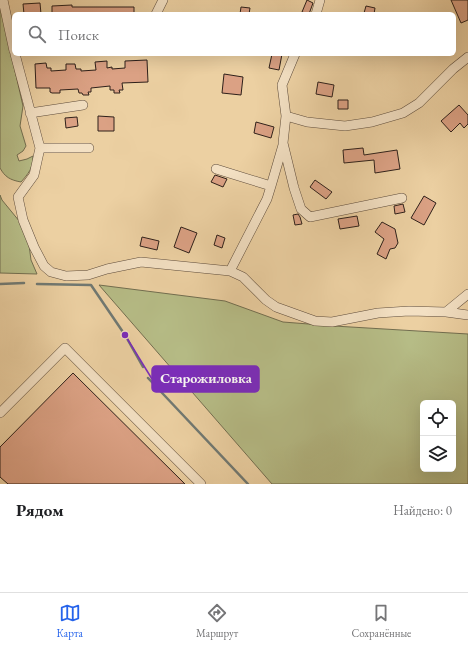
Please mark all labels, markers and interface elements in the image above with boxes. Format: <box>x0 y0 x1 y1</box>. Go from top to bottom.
search box <box>12 12 456 56</box>
icon: search <box>26 23 48 45</box>
text: Поиск <box>58 25 99 44</box>
callout: Старожиловка <box>152 366 259 392</box>
text: Старожиловка <box>160 369 253 387</box>
map controls <box>420 400 456 472</box>
button: locate <box>420 400 456 436</box>
button: layers <box>420 436 456 472</box>
text: Рядом <box>16 499 64 521</box>
text: Найдено: 0 <box>393 502 452 519</box>
tab: Карта <box>57 602 83 640</box>
tab: Маршрут <box>196 602 238 640</box>
tab: Сохранённые <box>351 602 411 640</box>

